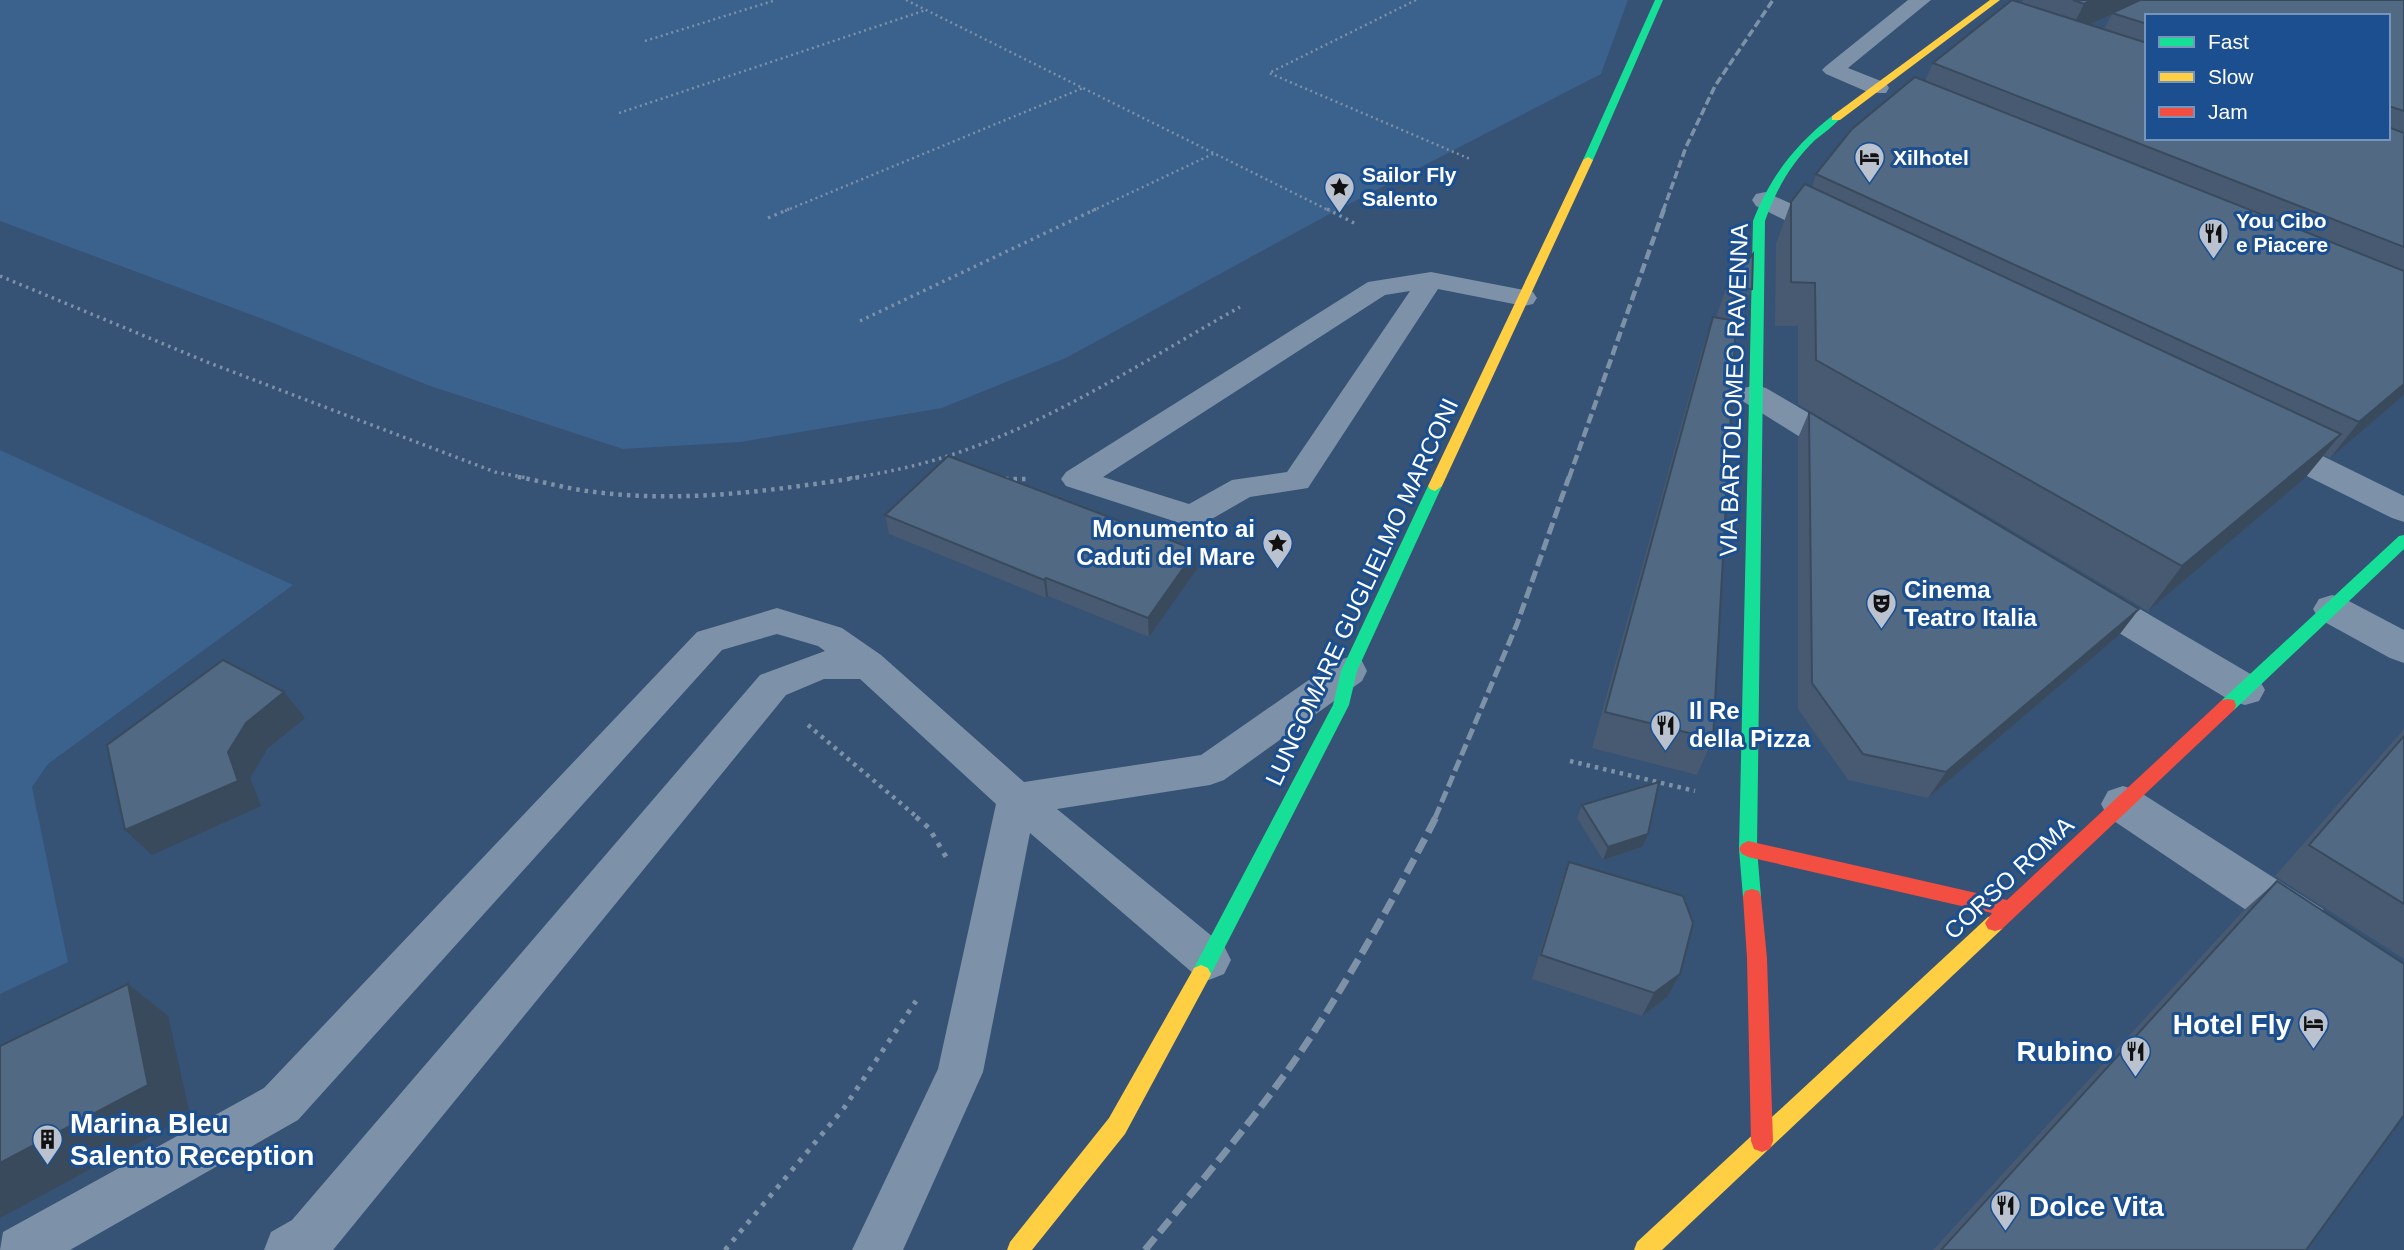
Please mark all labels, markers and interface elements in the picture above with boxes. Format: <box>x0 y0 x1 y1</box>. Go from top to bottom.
legend <box>2145 14 2390 140</box>
text: Fast <box>2208 30 2249 53</box>
text: Slow <box>2208 65 2254 88</box>
text: Jam <box>2208 100 2248 123</box>
hotel icon: Xilhotel <box>1853 141 1887 185</box>
place label: Xilhotel <box>1893 146 1969 169</box>
place label: Sailor Fly Salento <box>1362 163 1457 210</box>
place icon: Sailor Fly Salento <box>1322 170 1356 214</box>
place label: You Cibo e Piacere <box>2236 209 2328 256</box>
restaurant icon: You Cibo e Piacere <box>2196 216 2230 260</box>
street label: VIA BARTOLOMEO RAVENNA <box>1714 223 1753 557</box>
street label: LUNGOMARE GUGLIELMO MARCONI <box>1260 394 1463 790</box>
place label: Monumento ai Caduti del Mare <box>1076 515 1255 570</box>
place icon: Monumento ai Caduti del Mare <box>1261 526 1295 570</box>
place label: Cinema Teatro Italia <box>1904 576 2038 631</box>
theatre icon: Cinema Teatro Italia <box>1864 587 1898 631</box>
place label: Il Re della Pizza <box>1689 697 1811 752</box>
restaurant icon: Il Re della Pizza <box>1649 708 1683 752</box>
street label: CORSO ROMA <box>1938 811 2079 944</box>
hotel icon: Hotel Fly <box>2297 1007 2331 1051</box>
place label: Hotel Fly <box>2173 1009 2291 1040</box>
restaurant icon: Rubino <box>2119 1034 2153 1078</box>
place label: Rubino <box>2017 1036 2113 1067</box>
place label: Marina Bleu Salento Reception <box>70 1108 314 1171</box>
building icon: Marina Bleu Salento Reception <box>30 1122 64 1166</box>
restaurant icon: Dolce Vita <box>1989 1189 2023 1233</box>
place label: Dolce Vita <box>2029 1191 2164 1222</box>

